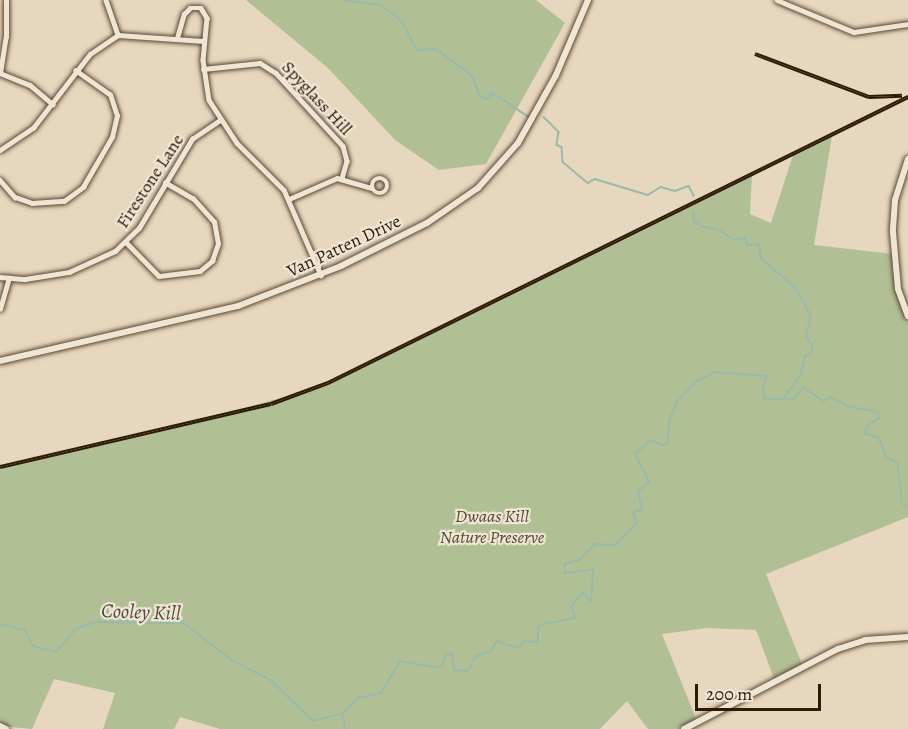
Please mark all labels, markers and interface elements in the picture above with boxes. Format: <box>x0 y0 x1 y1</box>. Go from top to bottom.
street label: Spyglass Hill <box>277 56 357 140</box>
street label: Firestone Lane <box>112 130 188 232</box>
street label: Van Patten Drive <box>284 210 404 282</box>
park label: Dwaas Kill Nature Preserve <box>440 506 544 548</box>
water label: Cooley Kill <box>101 599 181 625</box>
scale bar <box>698 672 824 710</box>
text: 200 m <box>706 682 752 706</box>

